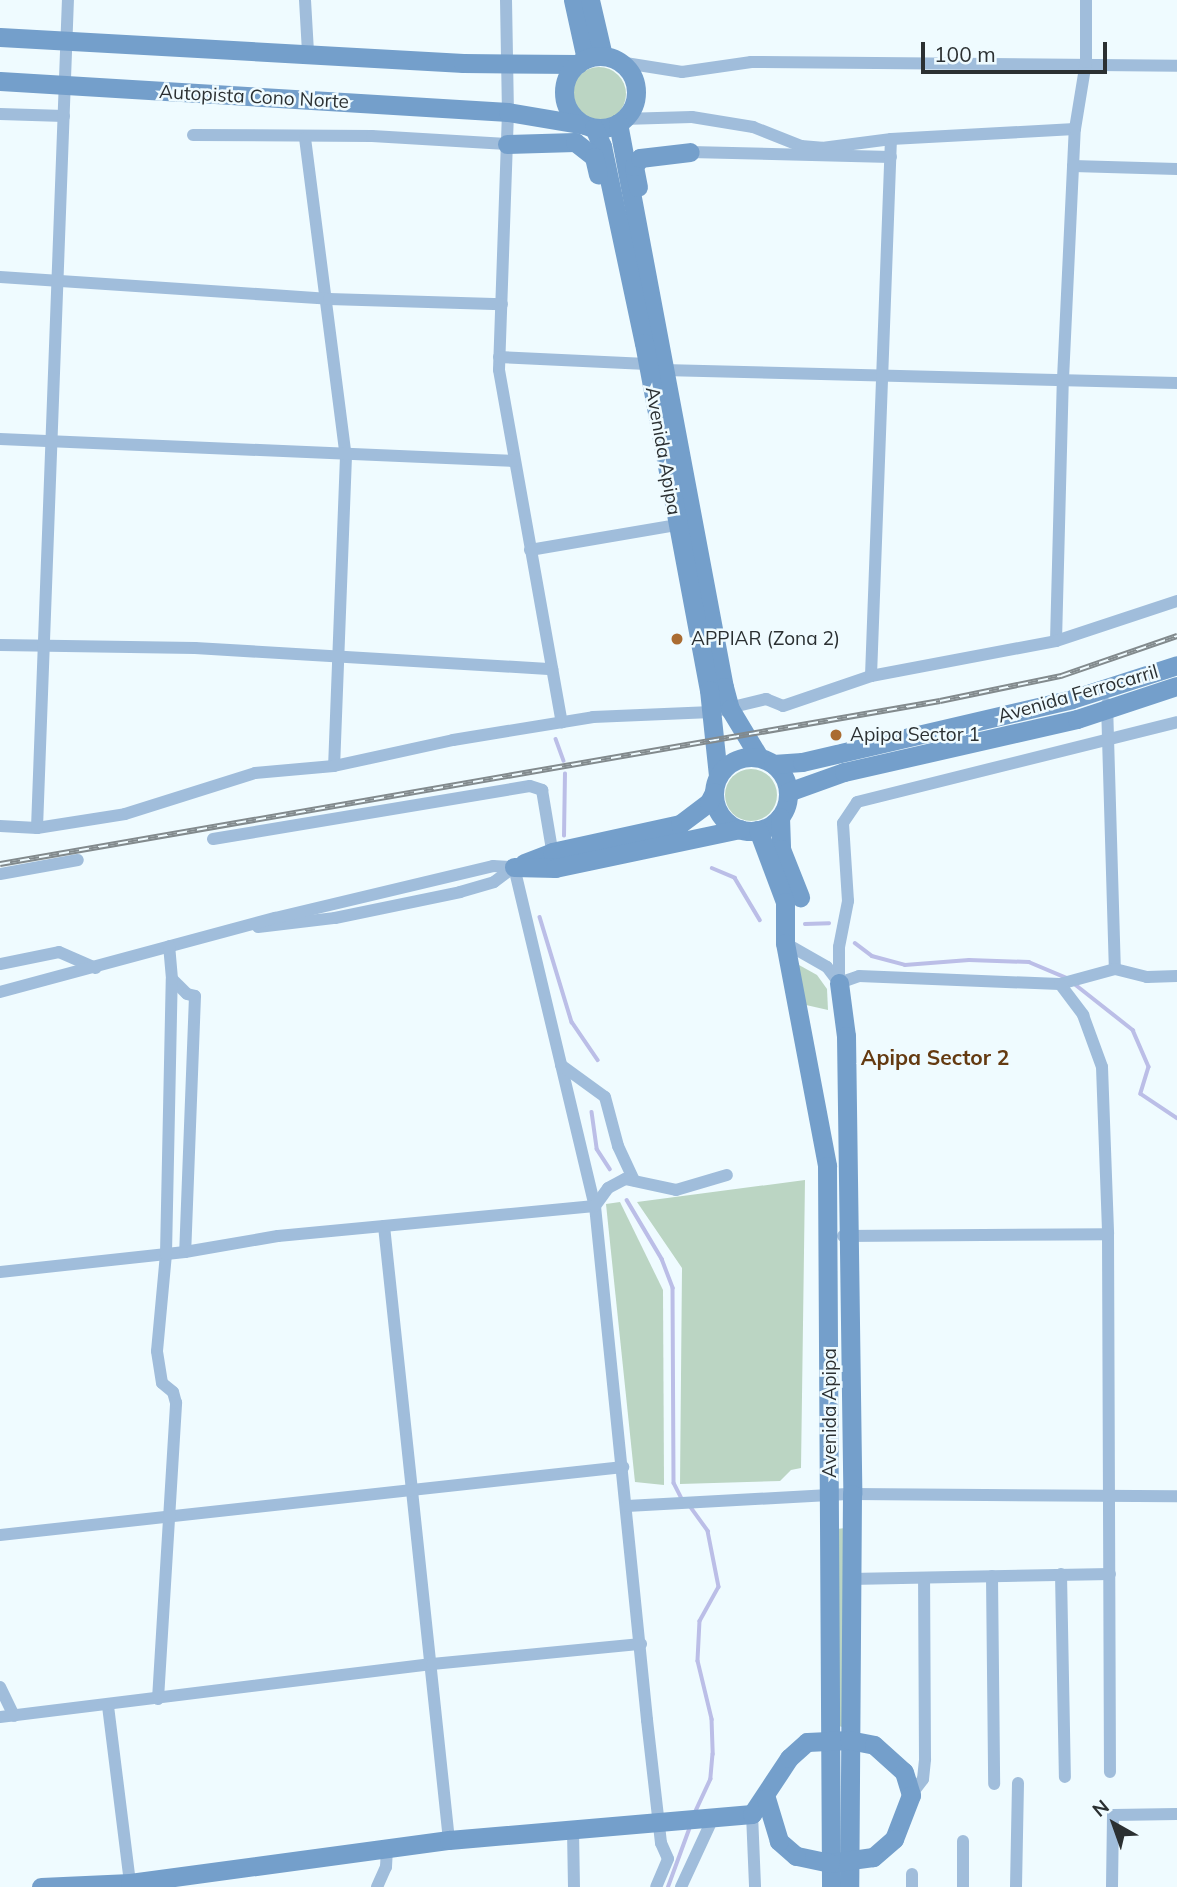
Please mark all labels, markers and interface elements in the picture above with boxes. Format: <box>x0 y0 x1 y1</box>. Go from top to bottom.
scale bar <box>925 28 1110 72</box>
text: 100 m <box>934 41 996 67</box>
street label: Autopista Cono Norte <box>159 81 349 113</box>
street label: Avenida Apipa <box>640 385 686 517</box>
place label: APPIAR (Zona 2) <box>691 628 840 650</box>
marker: APPIAR (Zona 2) <box>669 631 685 647</box>
street label: Avenida Ferrocarril <box>995 660 1161 728</box>
place label: Apipa Sector 1 <box>850 724 980 746</box>
marker: Apipa Sector 1 <box>828 727 844 743</box>
district label: Apipa Sector 2 <box>861 1044 1009 1070</box>
street label: Avenida Apipa <box>819 1348 841 1478</box>
north arrow <box>1079 1789 1149 1859</box>
text: N <box>1087 1794 1114 1822</box>

